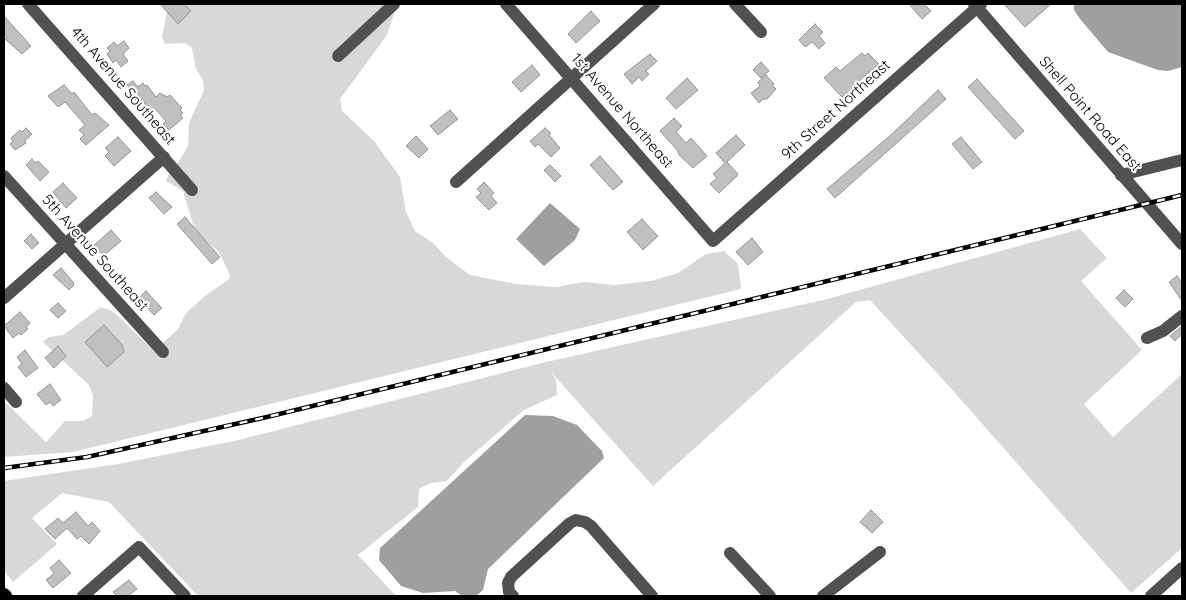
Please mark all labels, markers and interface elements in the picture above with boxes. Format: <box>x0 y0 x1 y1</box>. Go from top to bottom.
street label: 4th Avenue Southeast <box>67 23 179 149</box>
street label: 1st Avenue Northeast <box>567 50 677 172</box>
street label: Shell Point Road East <box>1035 53 1145 175</box>
street label: 9th Street Northeast <box>778 56 894 164</box>
street label: 5th Avenue Southeast <box>38 191 152 315</box>

